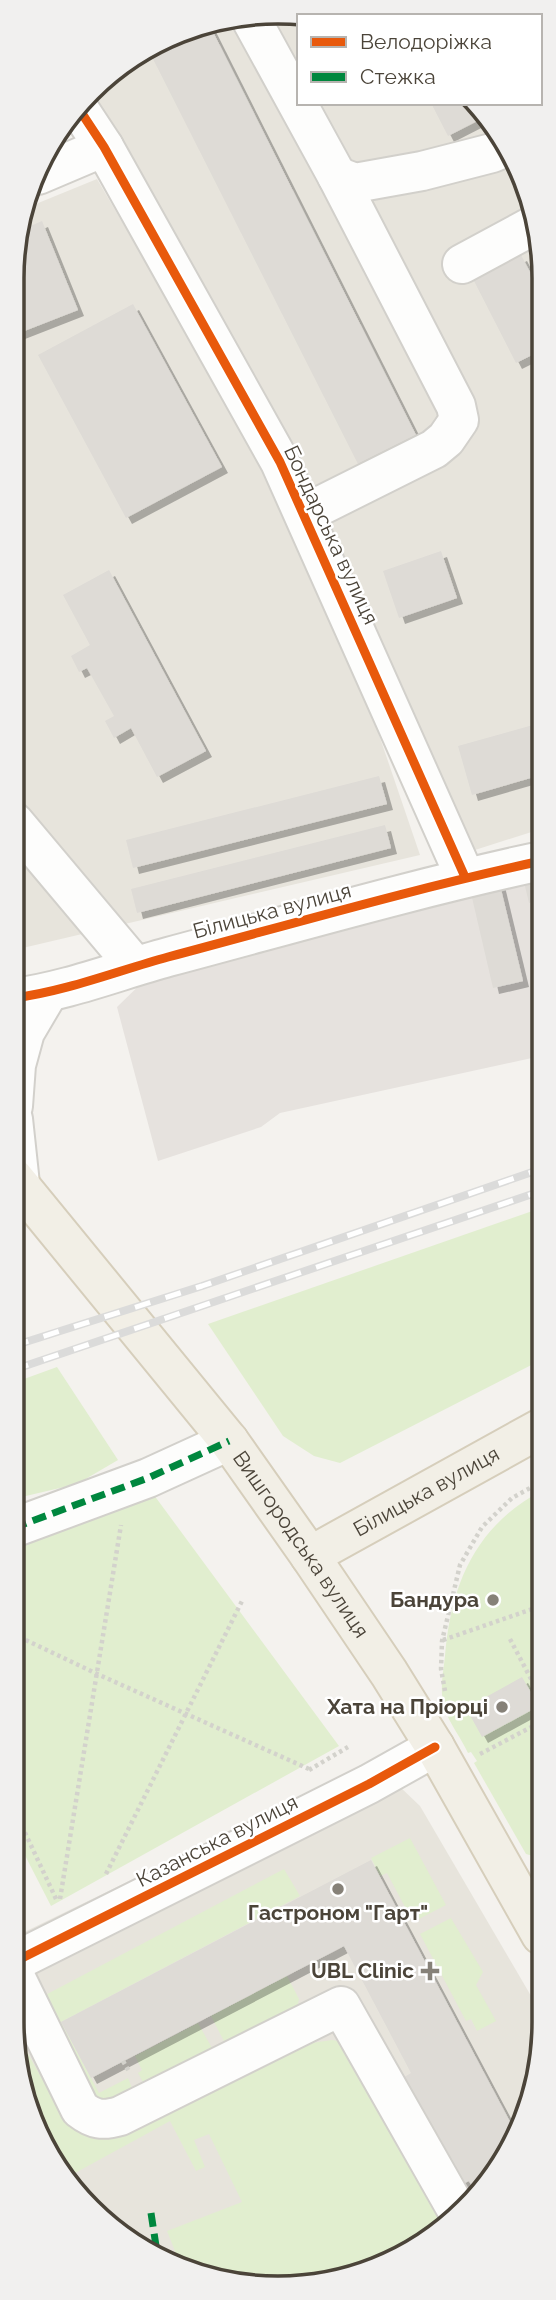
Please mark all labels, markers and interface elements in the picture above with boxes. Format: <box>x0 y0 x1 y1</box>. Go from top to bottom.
legend <box>297 14 542 105</box>
text: Велодоріжка <box>360 29 492 54</box>
text: Стежка <box>360 64 436 89</box>
street label: Бондарська вулиця <box>279 441 384 628</box>
street label: Білицька вулиця <box>190 877 354 944</box>
street label: Білицька вулиця <box>349 1441 503 1542</box>
street label: Вишгородська вулиця <box>228 1446 374 1642</box>
place label: Бандура <box>390 1587 479 1612</box>
marker: Бандура <box>485 1592 501 1608</box>
place label: Хата на Пріорці <box>326 1694 488 1719</box>
marker: Хата на Пріорці <box>494 1699 510 1715</box>
street label: Казанська вулиця <box>132 1789 302 1892</box>
marker: Гастроном "Гарт" <box>330 1881 346 1897</box>
place label: Гастроном "Гарт" <box>248 1900 428 1925</box>
place label: UBL Clinic <box>311 1958 414 1983</box>
marker: UBL Clinic <box>420 1961 440 1981</box>

